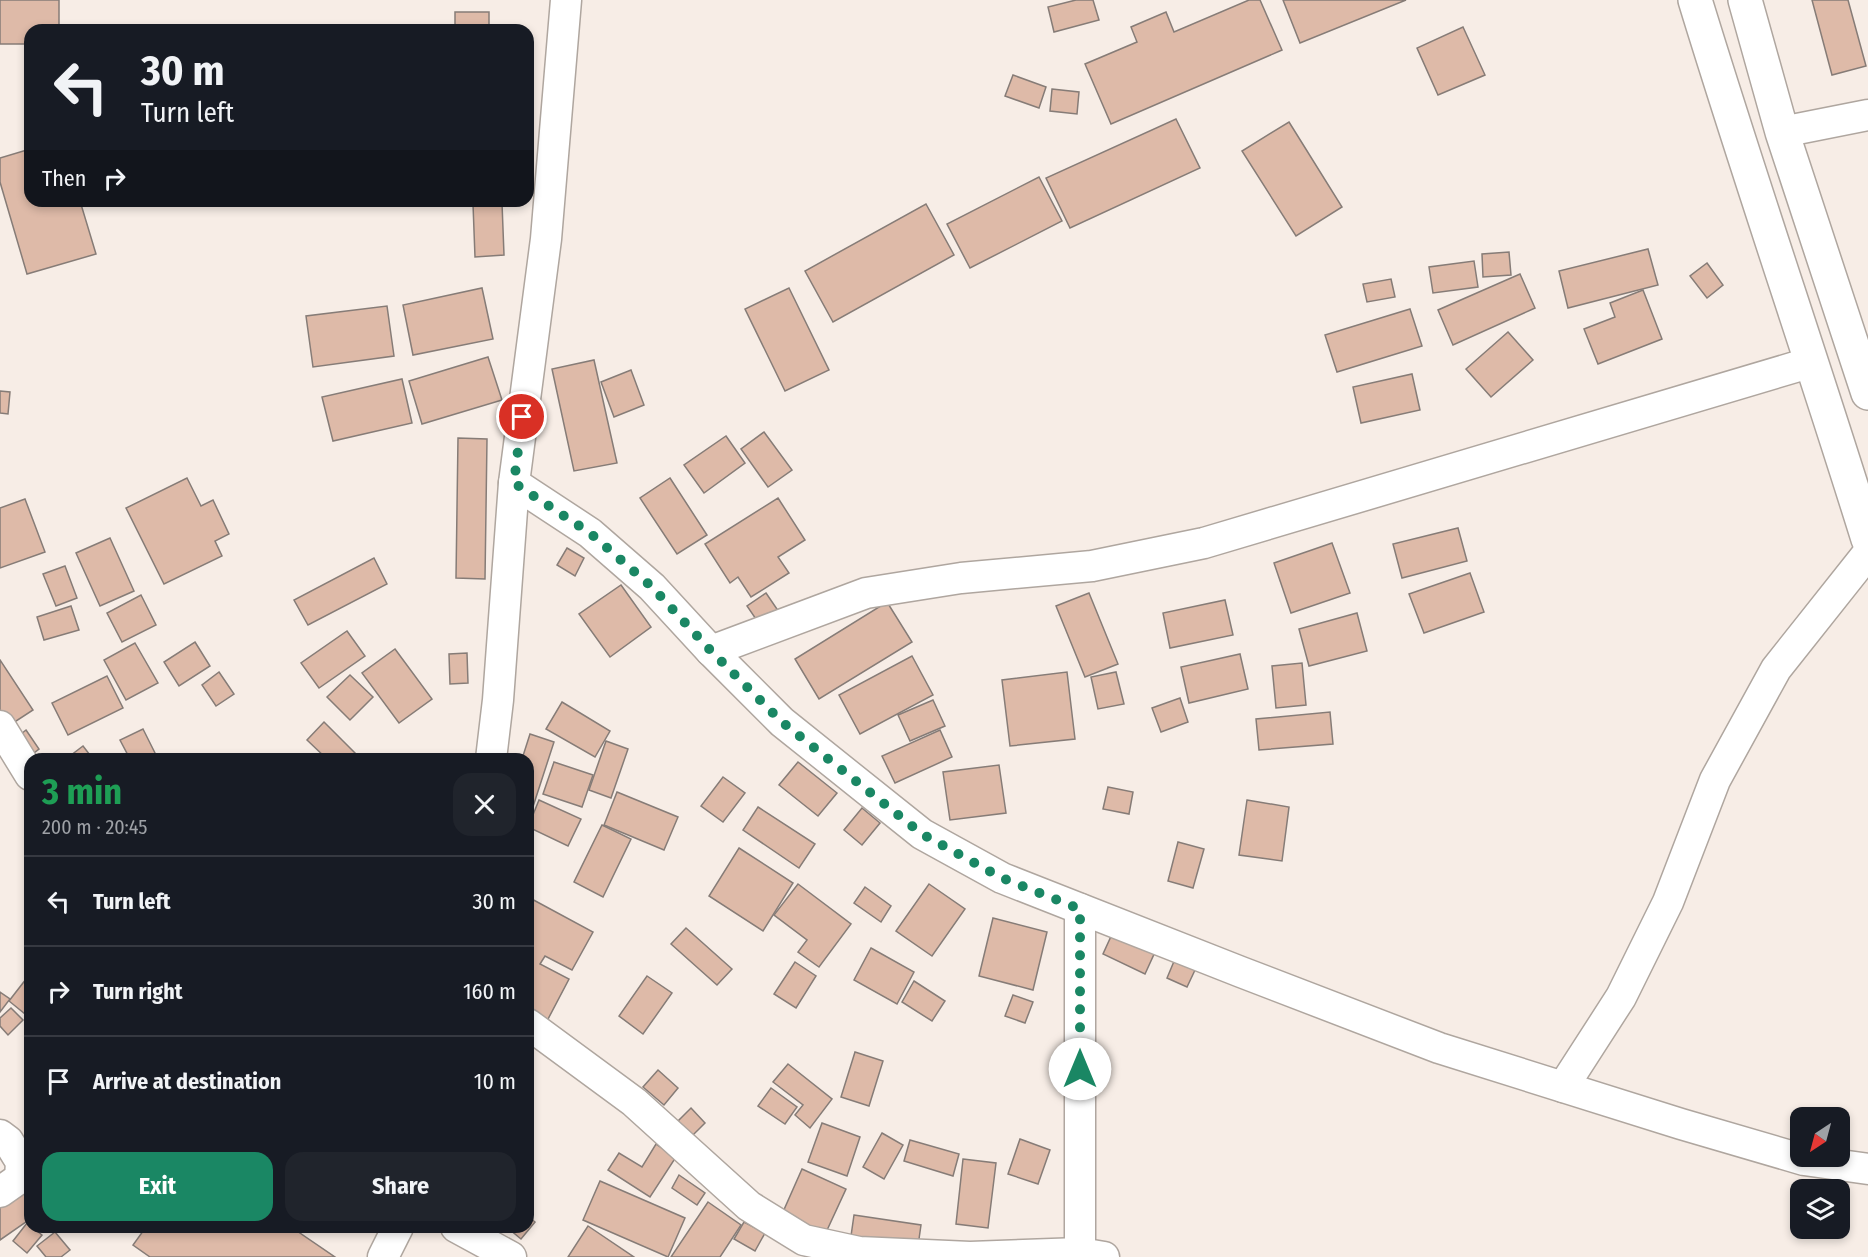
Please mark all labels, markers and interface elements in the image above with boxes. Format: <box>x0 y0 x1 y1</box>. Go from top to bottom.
text: 30 m <box>141 46 225 96</box>
icon: left <box>42 48 120 126</box>
text: Turn left <box>141 97 234 129</box>
icon: right <box>98 162 131 195</box>
text: Then <box>42 165 86 192</box>
pin <box>496 391 547 442</box>
icon: arrive <box>505 400 538 433</box>
text: 3 min <box>42 770 122 814</box>
button: close <box>453 773 516 836</box>
text: 200 m · 20:45 <box>42 815 147 839</box>
icon: left <box>42 885 75 918</box>
text: Turn left <box>93 888 171 915</box>
text: 30 m <box>473 888 516 915</box>
icon: right <box>42 975 75 1008</box>
text: Turn right <box>93 978 182 1005</box>
text: 160 m <box>463 978 516 1005</box>
position arrow <box>1048 1037 1112 1101</box>
icon: arrive <box>42 1065 75 1098</box>
text: Arrive at destination <box>93 1068 281 1095</box>
text: 10 m <box>474 1068 516 1095</box>
north arrow <box>1790 1107 1850 1167</box>
map controls <box>1790 1107 1850 1239</box>
button: Exit <box>42 1152 273 1221</box>
button: Share <box>285 1152 516 1221</box>
button: layers <box>1790 1179 1850 1239</box>

